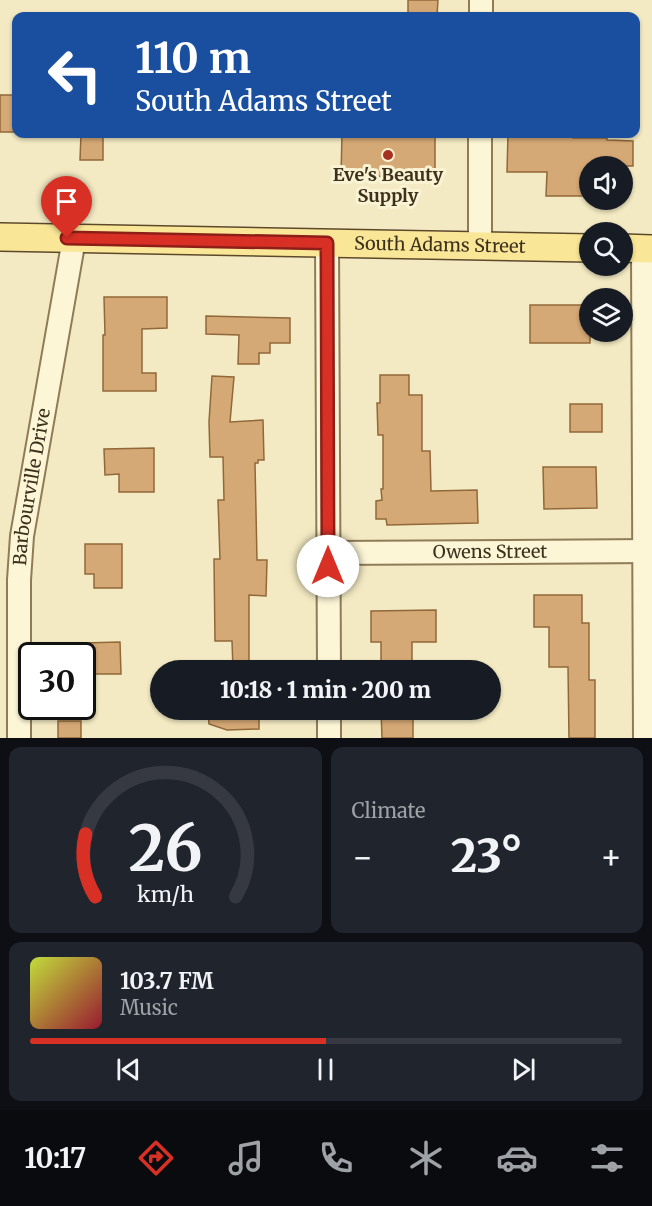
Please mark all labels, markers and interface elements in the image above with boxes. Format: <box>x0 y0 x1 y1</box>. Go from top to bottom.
text: 110 m <box>135 32 251 84</box>
icon: left <box>36 36 114 114</box>
text: South Adams Street <box>135 84 392 118</box>
marker: Eve's Beauty Supply <box>381 148 395 162</box>
map controls <box>579 156 633 342</box>
button: sound <box>579 156 633 210</box>
place label: Eve's Beauty Supply <box>333 163 444 207</box>
pin <box>41 176 92 238</box>
icon: arrive <box>50 185 83 218</box>
button: search <box>579 222 633 276</box>
street label: South Adams Street <box>354 232 526 258</box>
button: layers <box>579 288 633 342</box>
street label: Barbourville Drive <box>8 406 55 566</box>
position arrow <box>296 534 360 598</box>
street label: Owens Street <box>433 540 547 563</box>
speed limit sign: 30 <box>18 642 96 720</box>
text: 10:18 · 1 min · 200 m <box>220 676 431 704</box>
text: Climate <box>352 798 426 823</box>
text: 26 <box>128 810 202 888</box>
text: 23° <box>451 828 523 884</box>
text: − <box>352 837 374 878</box>
text: + <box>600 837 622 878</box>
text: km/h <box>137 881 194 908</box>
text: 103.7 FM <box>120 967 214 995</box>
text: Music <box>120 995 178 1020</box>
icon: previous <box>112 1053 145 1086</box>
icon: pause <box>309 1053 342 1086</box>
icon: next <box>507 1053 540 1086</box>
icon: directions <box>135 1137 177 1179</box>
icon: music <box>225 1137 267 1179</box>
icon: phone <box>315 1137 357 1179</box>
icon: climate <box>405 1137 447 1179</box>
icon: car <box>496 1137 538 1179</box>
icon: filters <box>586 1137 628 1179</box>
text: 10:17 <box>24 1141 86 1175</box>

